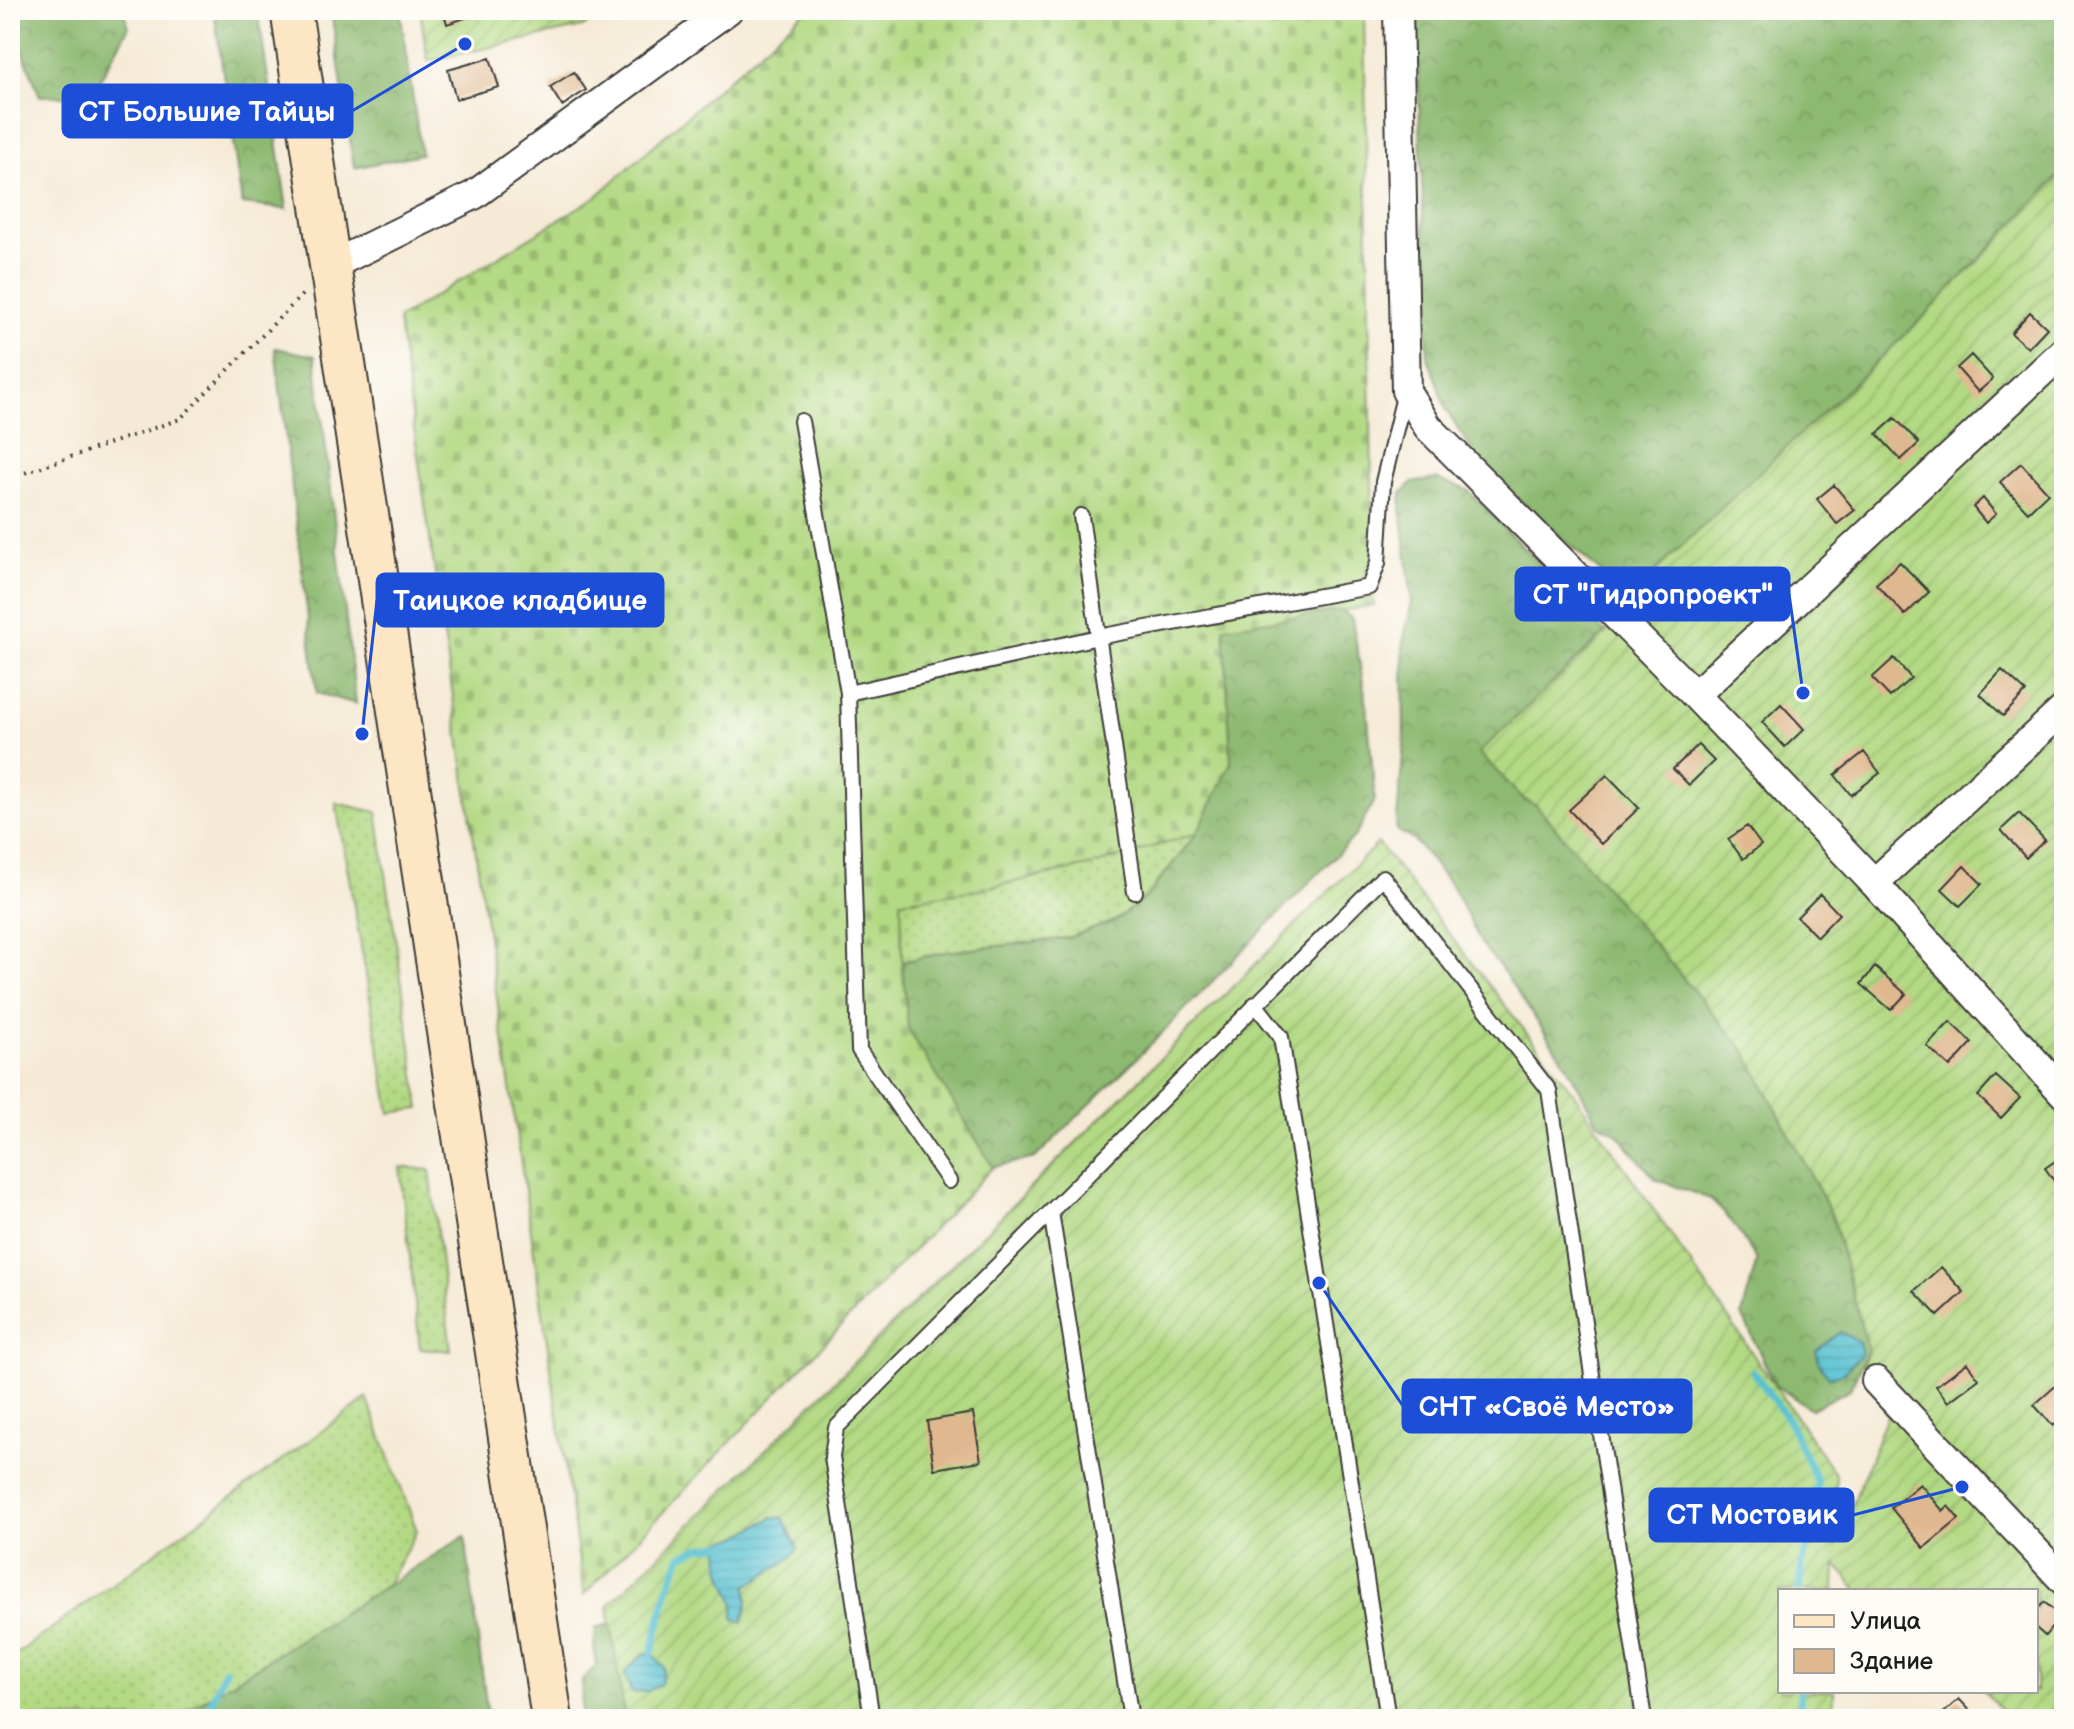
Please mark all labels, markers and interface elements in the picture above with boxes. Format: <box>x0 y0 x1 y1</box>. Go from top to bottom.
callout: СТ Большие Тайцы <box>63 85 352 137</box>
text: СТ Большие Тайцы <box>79 96 335 129</box>
callout: СТ "Гидропроект" <box>1516 568 1789 620</box>
callout: Таицкое кладбище <box>377 574 663 626</box>
text: СТ "Гидропроект" <box>1533 579 1773 612</box>
text: Таицкое кладбище <box>393 585 647 618</box>
callout: СНТ «Своё Место» <box>1403 1380 1691 1432</box>
text: СНТ «Своё Место» <box>1419 1391 1675 1424</box>
callout: СТ Мостовик <box>1650 1489 1853 1541</box>
text: СТ Мостовик <box>1666 1499 1838 1532</box>
legend <box>1778 1589 2038 1693</box>
text: Улица <box>1850 1607 1921 1636</box>
text: Здание <box>1850 1647 1933 1676</box>

